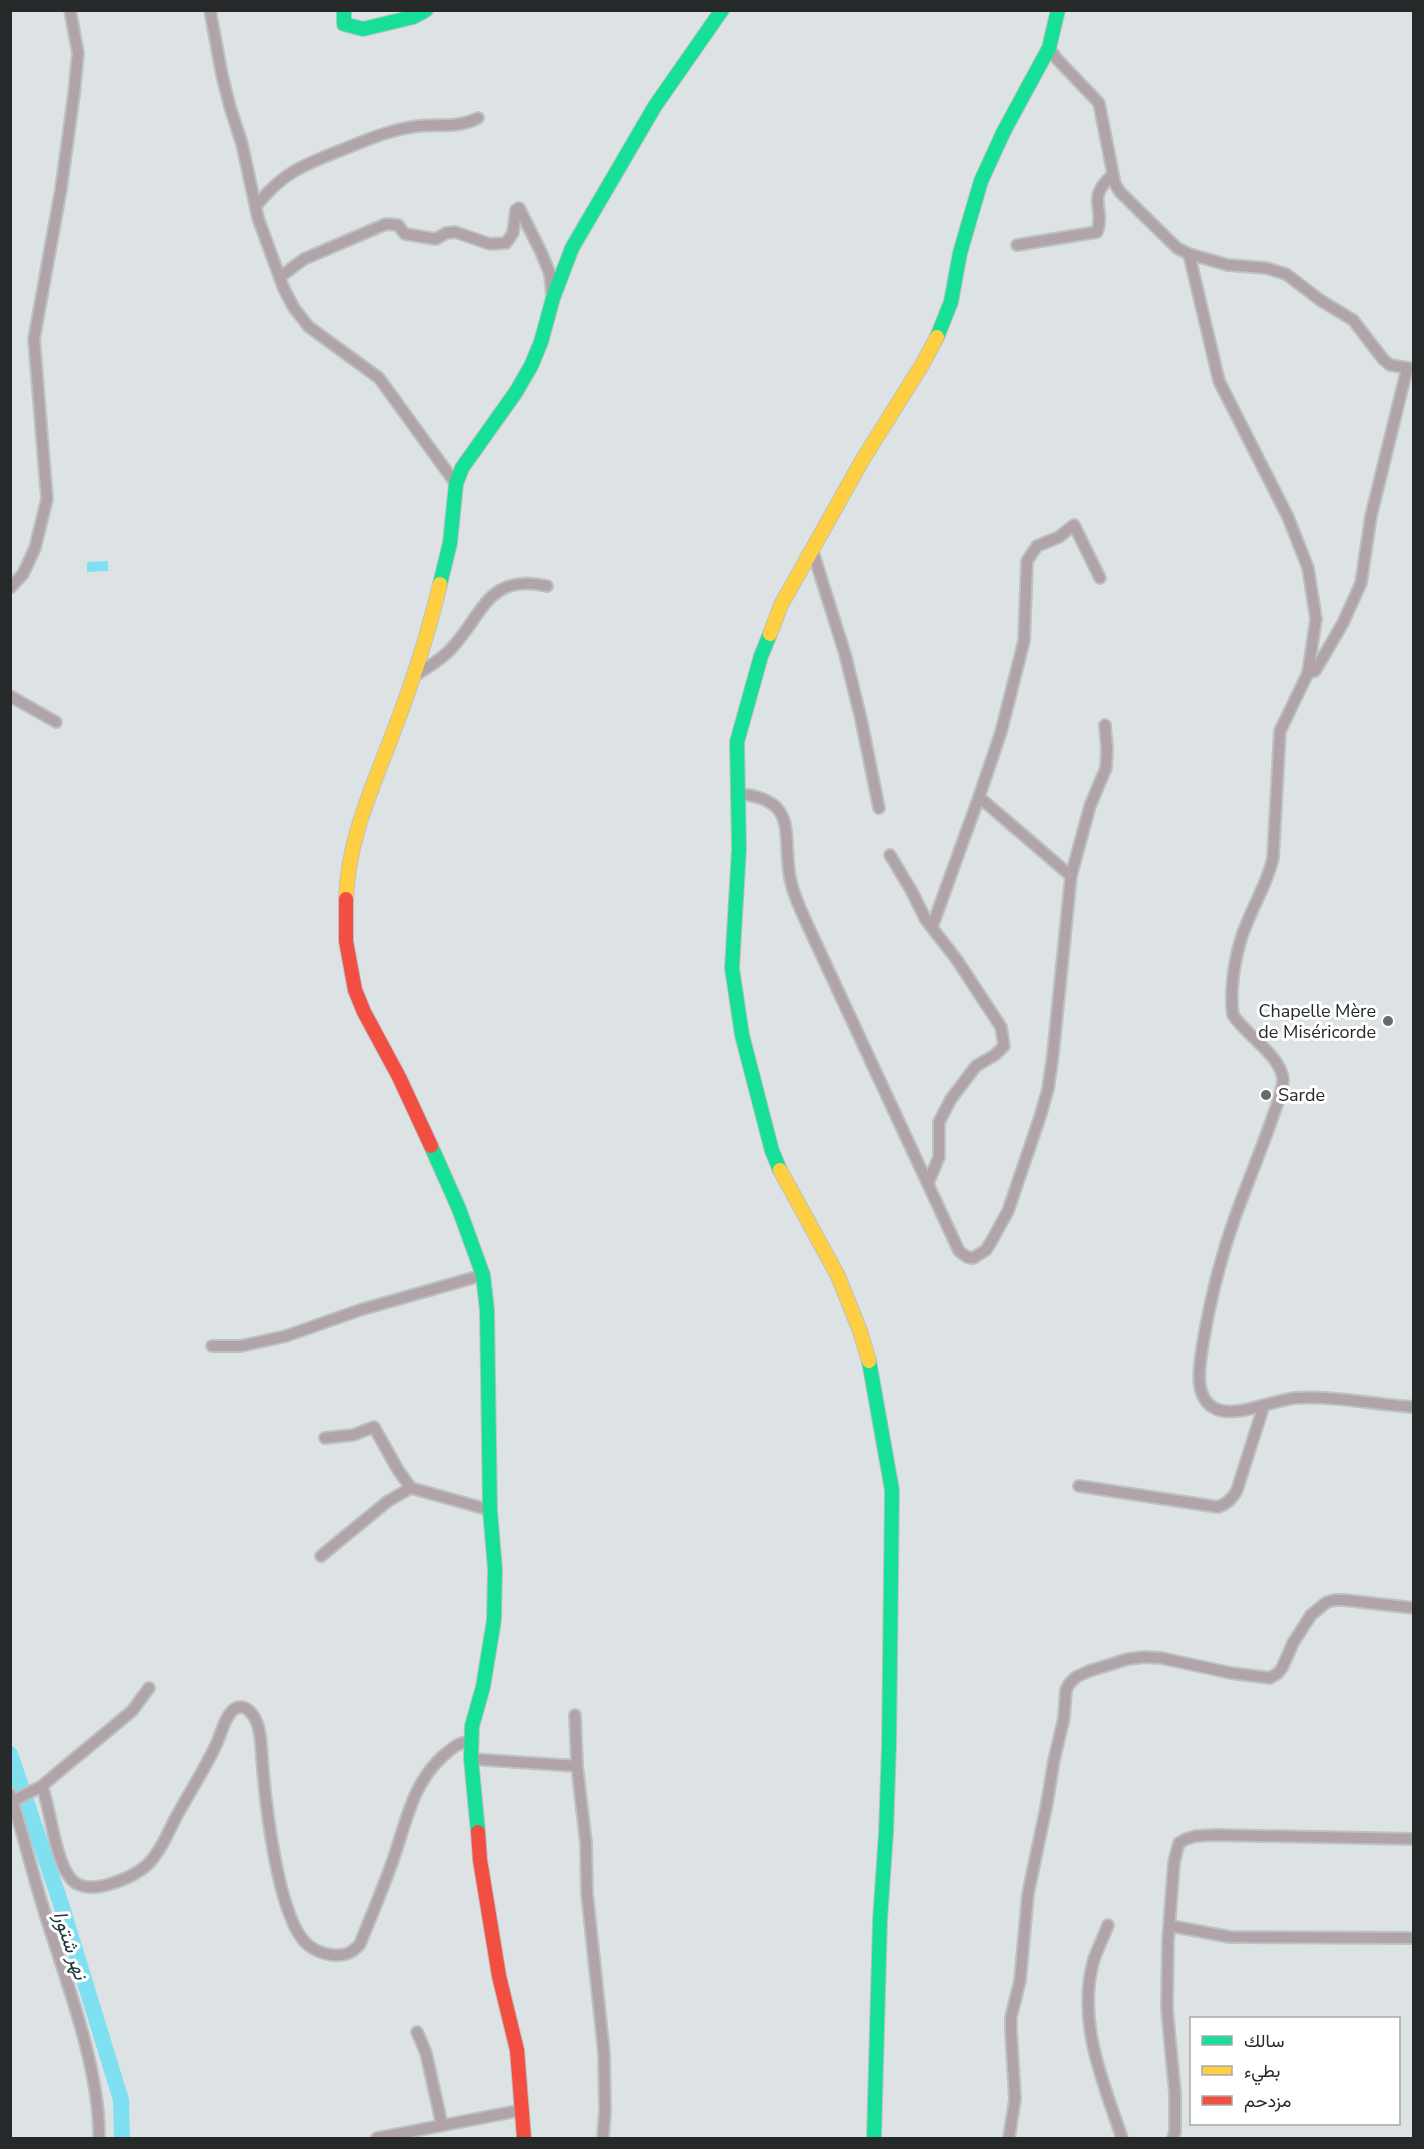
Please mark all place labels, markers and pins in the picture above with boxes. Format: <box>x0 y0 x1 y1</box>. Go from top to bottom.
place label: Chapelle Mère de Miséricorde <box>1258 999 1376 1044</box>
marker: Chapelle Mère de Miséricorde <box>1381 1014 1395 1028</box>
place label: Sarde <box>1278 1083 1325 1107</box>
marker: Sarde <box>1259 1088 1273 1102</box>

